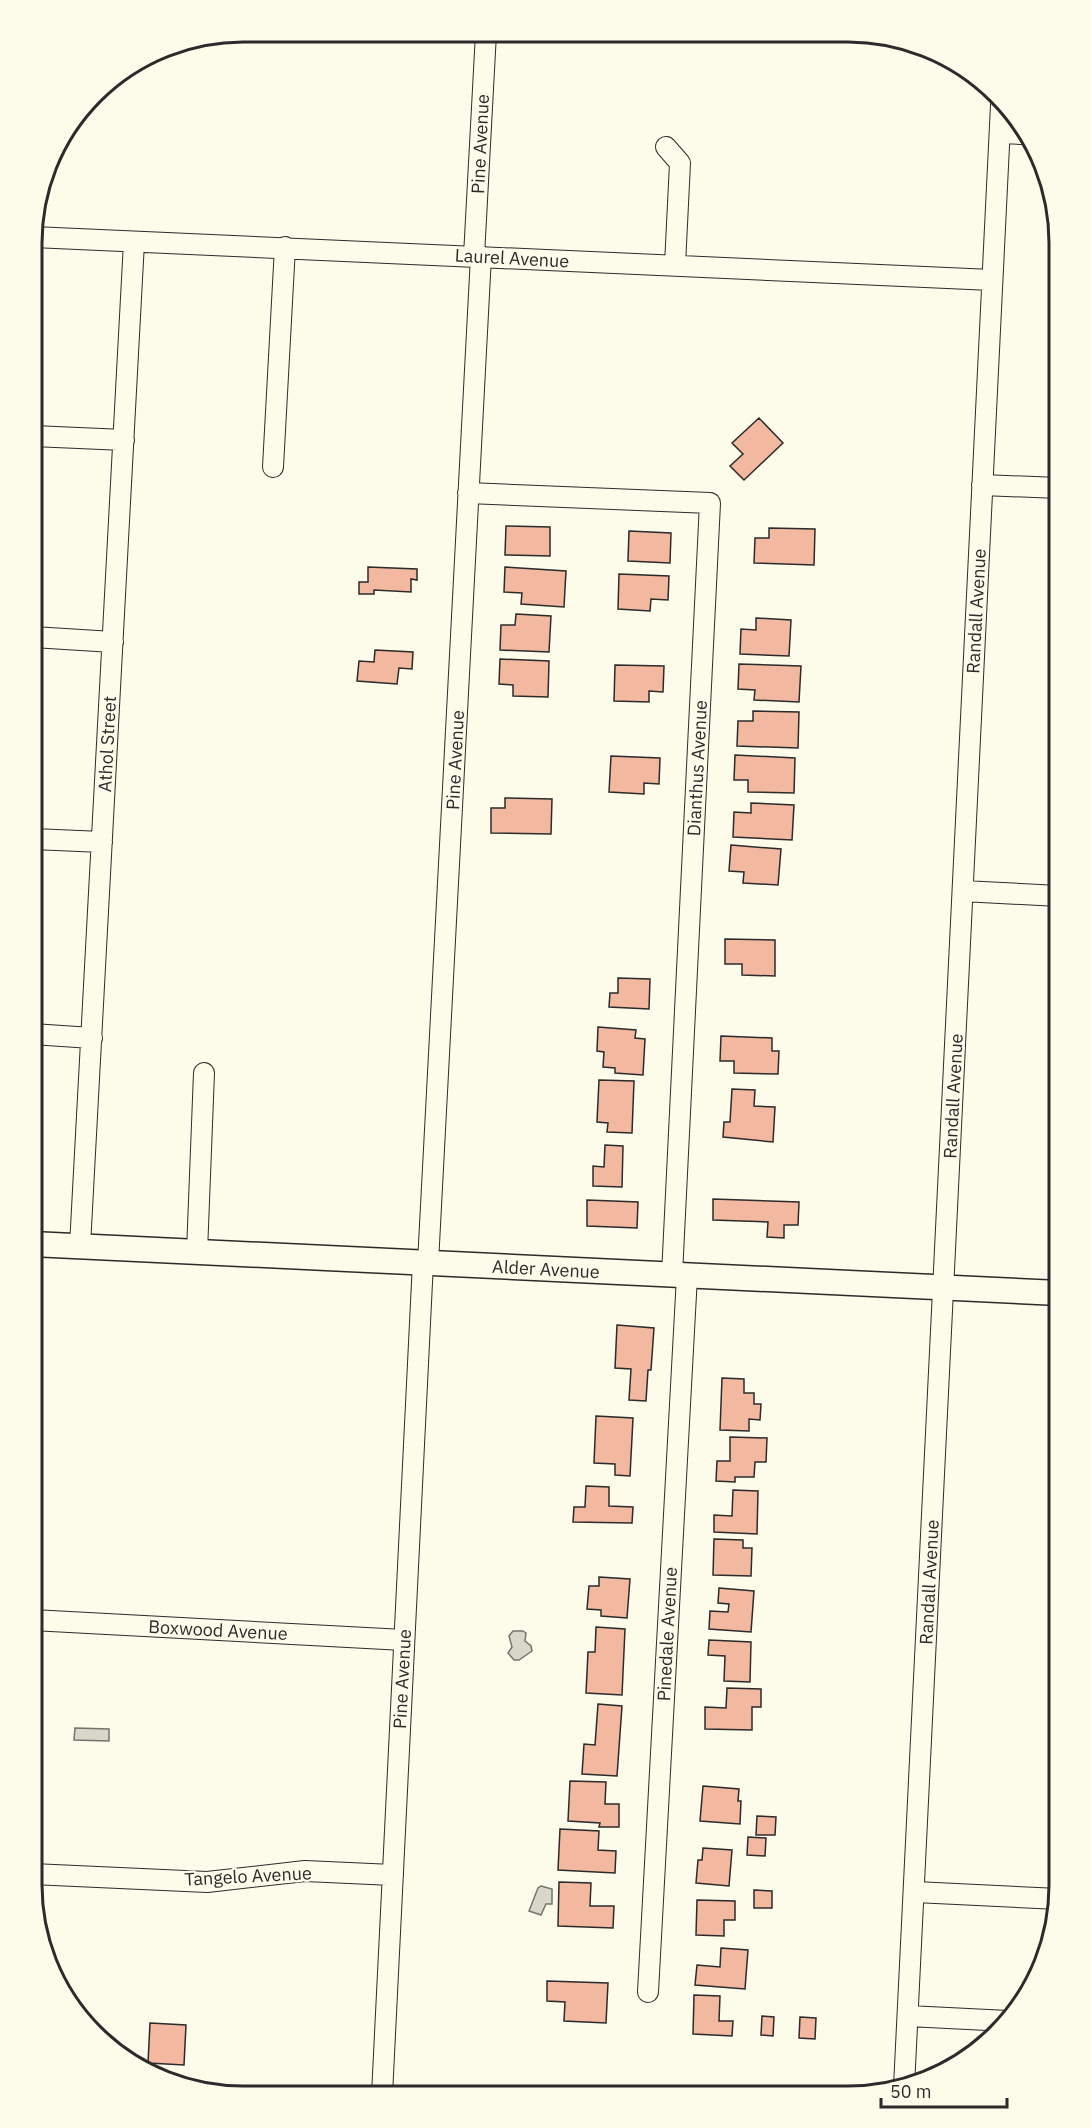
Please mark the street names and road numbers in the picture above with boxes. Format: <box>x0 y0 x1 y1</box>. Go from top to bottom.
street label: Pine Avenue <box>466 93 494 194</box>
street label: Laurel Avenue <box>454 244 570 272</box>
street label: Randall Avenue <box>961 548 991 674</box>
street label: Athol Street <box>93 695 121 793</box>
street label: Dianthus Avenue <box>682 699 712 837</box>
street label: Pine Avenue <box>441 709 469 810</box>
street label: Randall Avenue <box>938 1033 968 1159</box>
street label: Alder Avenue <box>492 1255 600 1283</box>
street label: Randall Avenue <box>914 1519 944 1645</box>
street label: Pinedale Avenue <box>652 1566 682 1702</box>
street label: Boxwood Avenue <box>148 1615 288 1645</box>
street label: Pine Avenue <box>388 1628 416 1729</box>
street label: Tangelo Avenue <box>184 1861 312 1891</box>

